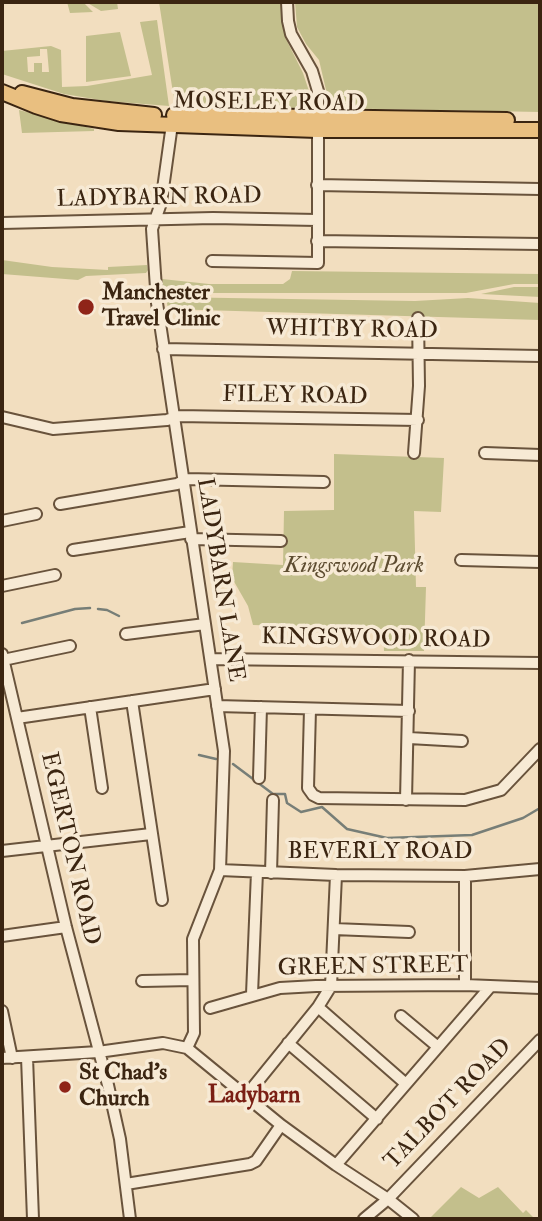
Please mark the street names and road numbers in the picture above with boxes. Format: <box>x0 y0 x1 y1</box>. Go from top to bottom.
street label: MOSELEY ROAD <box>173 89 365 119</box>
street label: LADYBARN ROAD <box>56 183 262 215</box>
street label: WHITBY ROAD <box>266 316 438 346</box>
street label: FILEY ROAD <box>222 382 368 412</box>
street label: LADYBARN LANE <box>189 476 249 684</box>
street label: KINGSWOOD ROAD <box>261 624 491 656</box>
street label: EGERTON ROAD <box>33 750 105 948</box>
street label: BEVERLY ROAD <box>288 839 472 867</box>
street label: GREEN STREET <box>277 953 469 983</box>
street label: TALBOT ROAD <box>380 1034 518 1176</box>

